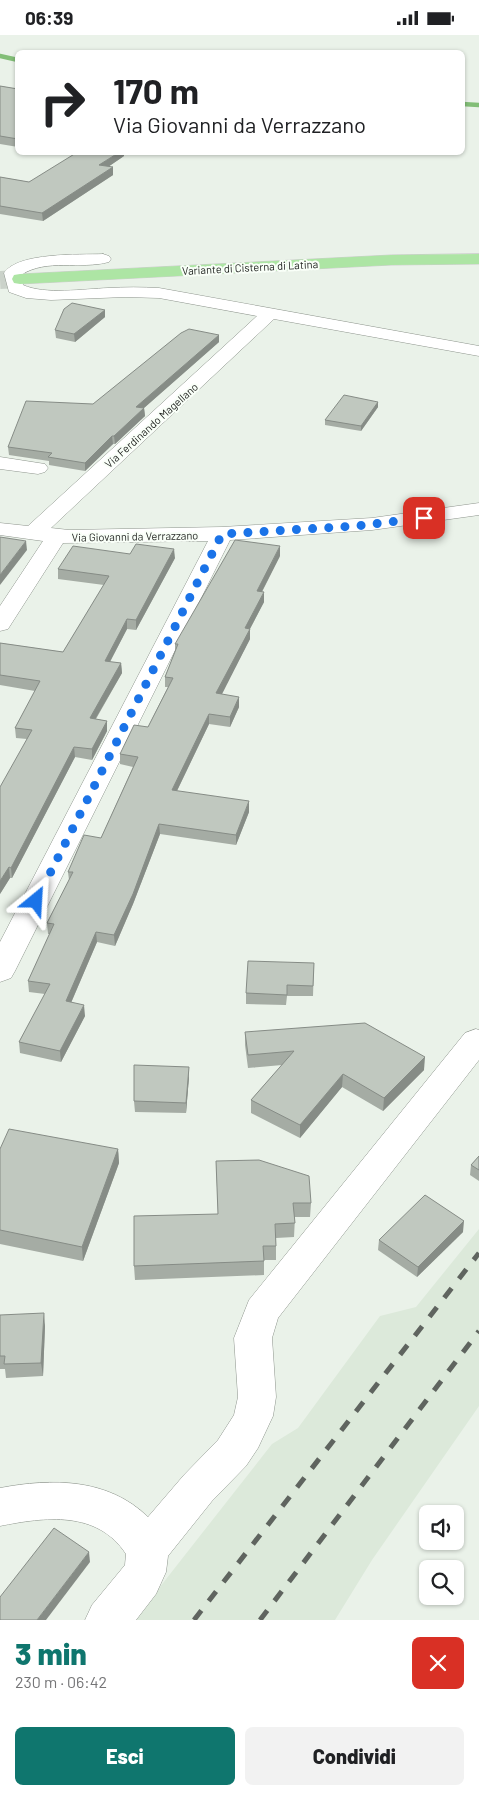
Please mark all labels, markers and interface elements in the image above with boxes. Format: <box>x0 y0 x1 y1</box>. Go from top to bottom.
text: 06:39 <box>25 6 73 29</box>
text: 170 m <box>113 69 199 111</box>
icon: right <box>30 70 95 135</box>
text: Via Giovanni da Verrazzano <box>113 111 366 137</box>
street label: Variante di Cisterna di Latina <box>182 257 318 277</box>
street label: Via Ferdinando Magellano <box>102 380 200 470</box>
pin <box>403 497 445 539</box>
icon: arrive <box>410 504 438 532</box>
street label: Via Giovanni da Verrazzano <box>72 528 198 544</box>
position arrow <box>9 874 61 926</box>
map controls <box>419 1505 464 1605</box>
button: sound <box>419 1505 464 1550</box>
button: search <box>419 1560 464 1605</box>
text: 3 min <box>15 1635 87 1671</box>
button: close <box>412 1637 464 1689</box>
text: 230 m · 06:42 <box>15 1672 107 1691</box>
button: Esci <box>15 1727 235 1785</box>
button: Condividi <box>245 1727 464 1785</box>

